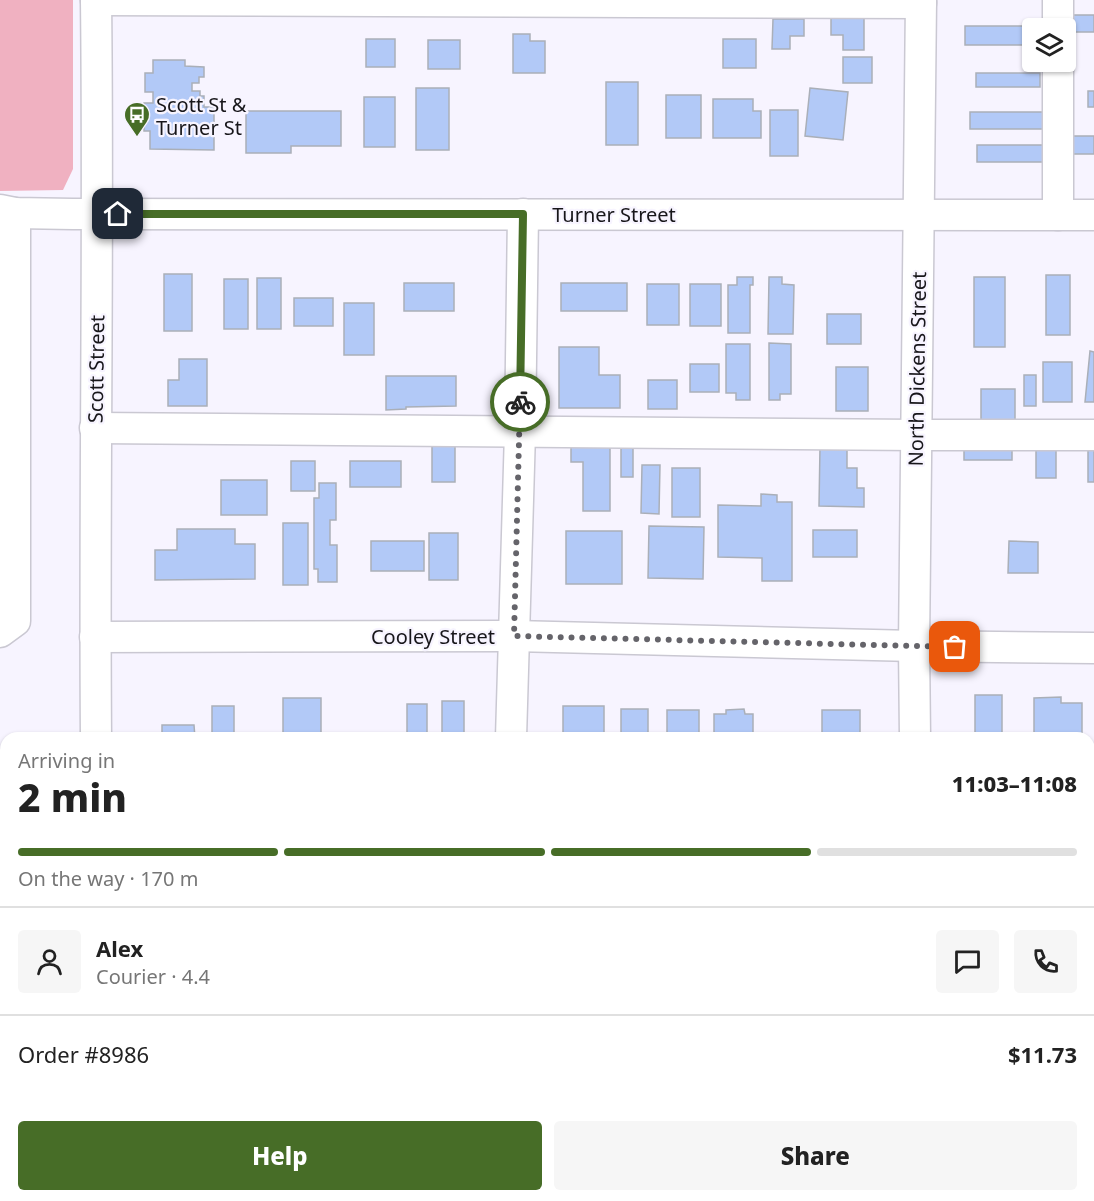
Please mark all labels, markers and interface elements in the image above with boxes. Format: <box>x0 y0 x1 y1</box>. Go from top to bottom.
map controls <box>1022 18 1076 72</box>
button: layers <box>1022 18 1076 72</box>
place label: Scott St & Turner St <box>156 91 247 141</box>
bus stop icon: Scott St & Turner St <box>122 100 152 138</box>
pin <box>92 188 143 239</box>
icon: home <box>101 197 134 230</box>
street label: Turner Street <box>552 201 676 228</box>
street label: North Dickens Street <box>902 271 932 467</box>
street label: Scott Street <box>82 315 110 423</box>
courier <box>490 372 550 432</box>
icon: bike <box>504 386 537 419</box>
pin <box>929 621 980 672</box>
street label: Cooley Street <box>371 623 495 650</box>
icon: bag <box>938 630 971 663</box>
text: Arriving in <box>18 747 115 774</box>
text: 11:03–11:08 <box>952 768 1077 798</box>
text: 2 min <box>18 770 127 823</box>
text: On the way · 170 m <box>18 865 198 892</box>
button: person <box>18 930 81 993</box>
button: chat <box>936 930 999 993</box>
button: phone <box>1014 930 1077 993</box>
text: Alex <box>96 933 143 963</box>
text: Courier · 4.4 <box>96 963 210 990</box>
text: Order #8986 <box>18 1039 149 1069</box>
text: $11.73 <box>1008 1039 1077 1069</box>
button: Help <box>18 1121 542 1190</box>
button: Share <box>554 1121 1077 1190</box>

